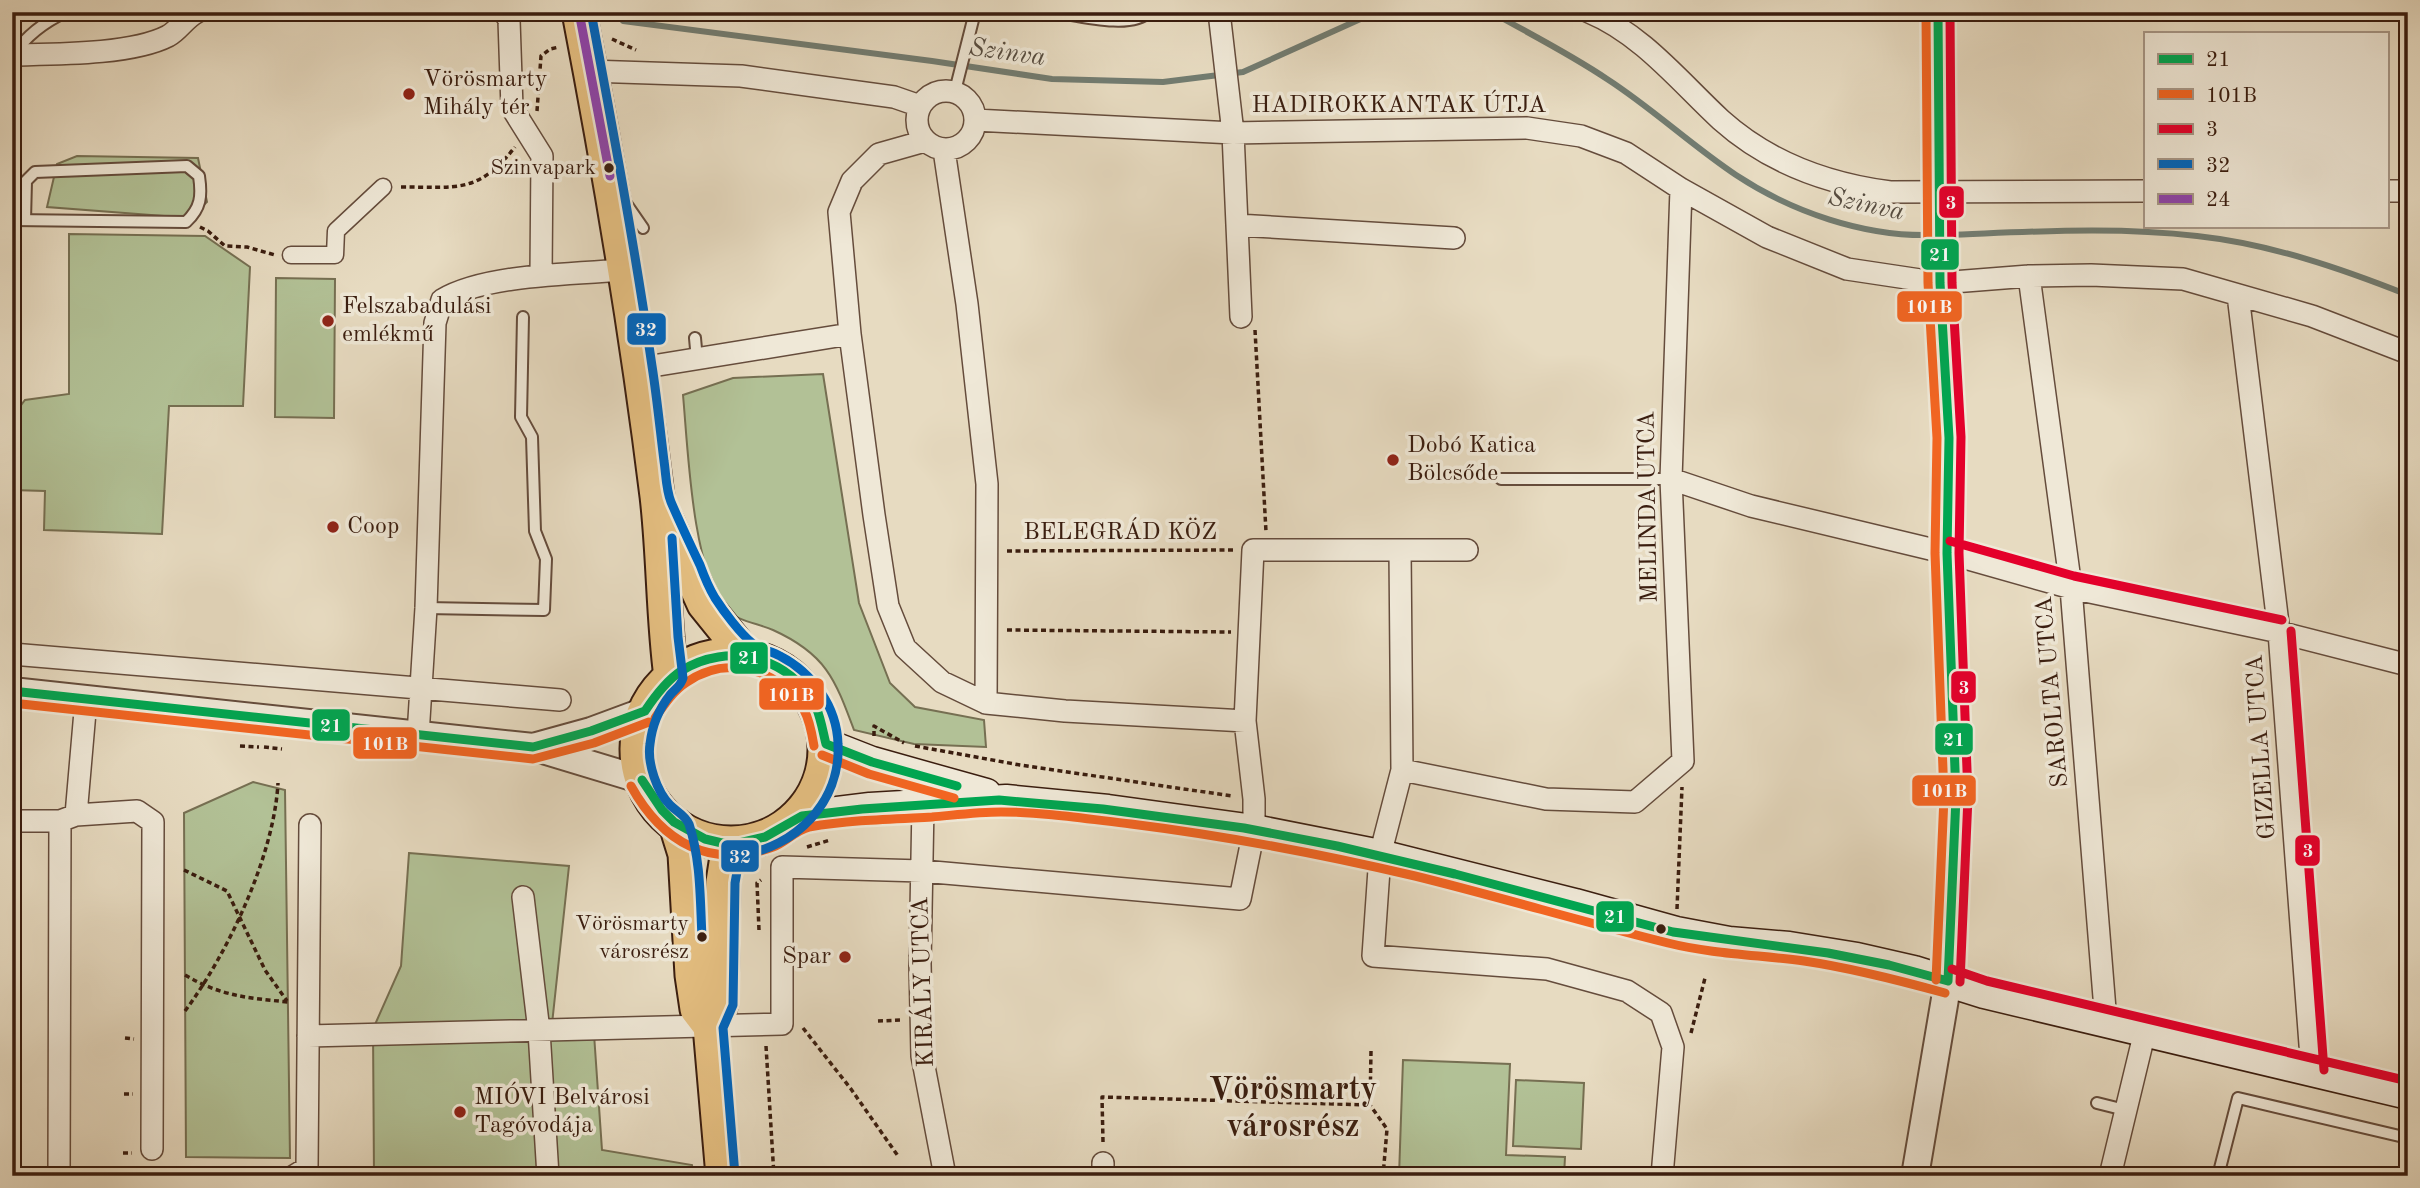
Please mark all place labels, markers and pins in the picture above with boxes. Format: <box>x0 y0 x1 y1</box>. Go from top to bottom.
place label: Vörösmarty Mihály tér <box>423 68 548 120</box>
marker: Vörösmarty Mihály tér <box>401 86 417 102</box>
place label: Szinvapark <box>490 157 596 179</box>
marker: Szinvapark <box>602 161 616 175</box>
place label: Felszabadulási emlékmű <box>342 295 492 347</box>
marker: Felszabadulási emlékmű <box>320 313 336 329</box>
place label: Dobó Katica Bölcsőde <box>1407 434 1536 486</box>
marker: Dobó Katica Bölcsőde <box>1385 452 1401 468</box>
place label: Coop <box>347 515 399 539</box>
marker: Coop <box>325 519 341 535</box>
place label: Vörösmarty városrész <box>575 913 689 963</box>
unlabelled marker <box>1654 922 1668 936</box>
marker: Vörösmarty városrész <box>695 930 709 944</box>
place label: Spar <box>782 945 831 969</box>
marker: Spar <box>837 949 853 965</box>
place label: MIÓVI Belvárosi Tagóvodája <box>474 1081 650 1138</box>
marker: MIÓVI Belvárosi Tagóvodája <box>452 1104 468 1120</box>

